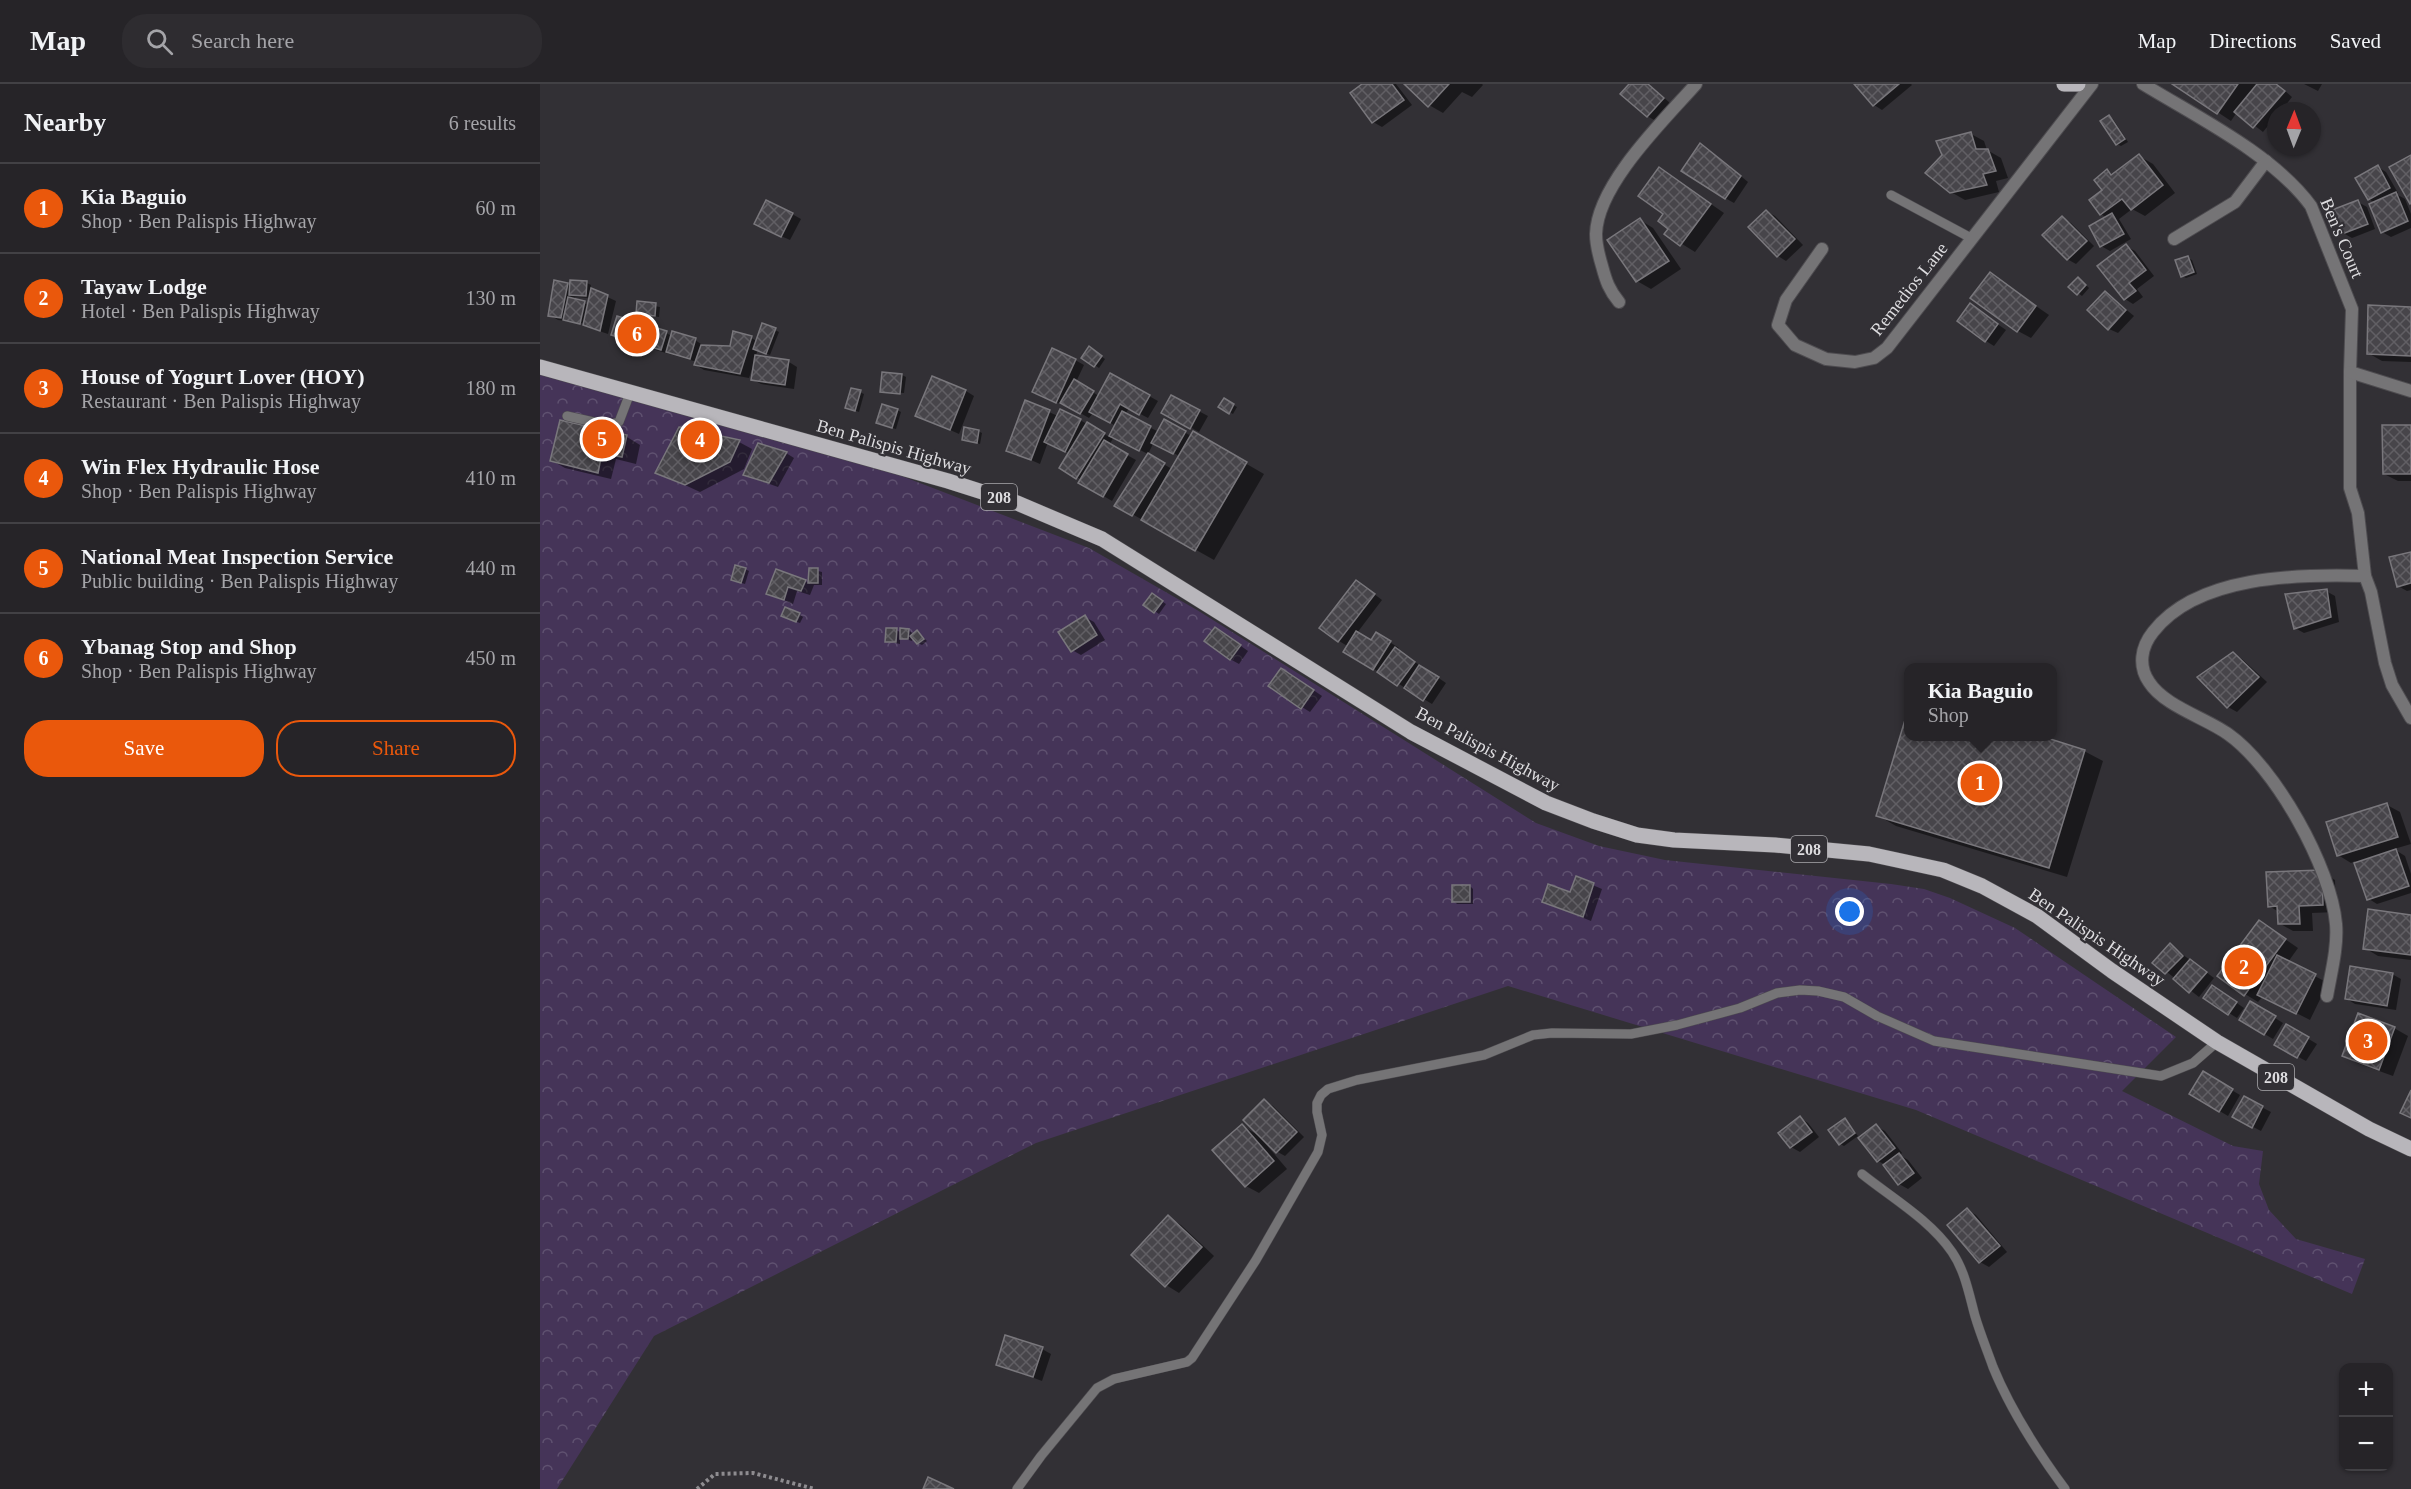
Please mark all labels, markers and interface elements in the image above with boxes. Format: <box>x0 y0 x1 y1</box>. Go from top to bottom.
search box <box>122 14 542 68</box>
text: Map <box>30 25 86 56</box>
icon: search <box>143 25 176 58</box>
text: Search here <box>191 28 294 53</box>
text: Map <box>2138 29 2176 53</box>
text: Directions <box>2209 29 2297 53</box>
text: Saved <box>2330 29 2381 53</box>
north arrow <box>2267 102 2321 156</box>
text: Nearby <box>24 108 106 137</box>
text: 6 results <box>449 112 516 134</box>
text: Kia Baguio <box>81 184 187 209</box>
street label: Ben's Court <box>2316 195 2368 281</box>
text: 1 <box>39 197 49 219</box>
text: 60 m <box>475 197 516 219</box>
text: Shop · Ben Palispis Highway <box>81 210 317 232</box>
street label: Remedios Lane <box>1866 239 1952 339</box>
text: Tayaw Lodge <box>81 274 207 299</box>
text: 2 <box>39 287 49 309</box>
text: 130 m <box>465 287 516 309</box>
text: Hotel · Ben Palispis Highway <box>81 300 320 322</box>
pin: 6 <box>618 312 656 356</box>
text: House of Yogurt Lover (HOY) <box>81 364 365 389</box>
text: 3 <box>39 377 49 399</box>
text: 180 m <box>465 377 516 399</box>
text: Restaurant · Ben Palispis Highway <box>81 390 361 412</box>
street label: Ben Palispis Highway <box>814 415 974 479</box>
pin: 5 <box>582 416 622 462</box>
pin: 4 <box>680 418 720 462</box>
text: Win Flex Hydraulic Hose <box>81 454 320 479</box>
text: 4 <box>39 467 49 489</box>
text: 410 m <box>465 467 516 489</box>
text: Shop · Ben Palispis Highway <box>81 480 317 502</box>
road number: 208 <box>981 484 1017 510</box>
text: National Meat Inspection Service <box>81 544 393 569</box>
text: 5 <box>39 557 49 579</box>
text: 440 m <box>465 557 516 579</box>
text: Public building · Ben Palispis Highway <box>81 570 398 592</box>
text: Ybanag Stop and Shop <box>81 634 297 659</box>
text: 6 <box>39 647 49 669</box>
text: 450 m <box>465 647 516 669</box>
text: Shop · Ben Palispis Highway <box>81 660 317 682</box>
popup <box>1904 663 2057 741</box>
text: Kia Baguio <box>1928 678 2033 703</box>
street label: Ben Palispis Highway <box>1413 703 1563 795</box>
text: Shop <box>1928 704 1969 726</box>
button: Save <box>24 720 264 777</box>
button: Share <box>276 720 516 777</box>
pin: 1 <box>1960 760 2000 806</box>
road number: 208 <box>1791 836 1827 862</box>
street label: Ben Palispis Highway <box>2025 884 2169 990</box>
your location <box>1835 897 1864 926</box>
pin: 2 <box>2224 944 2264 990</box>
pin: 3 <box>2348 1018 2388 1064</box>
road number: 208 <box>2258 1064 2294 1090</box>
map controls <box>2339 1363 2393 1471</box>
button: + <box>2339 1363 2393 1417</box>
button: − <box>2339 1417 2393 1471</box>

